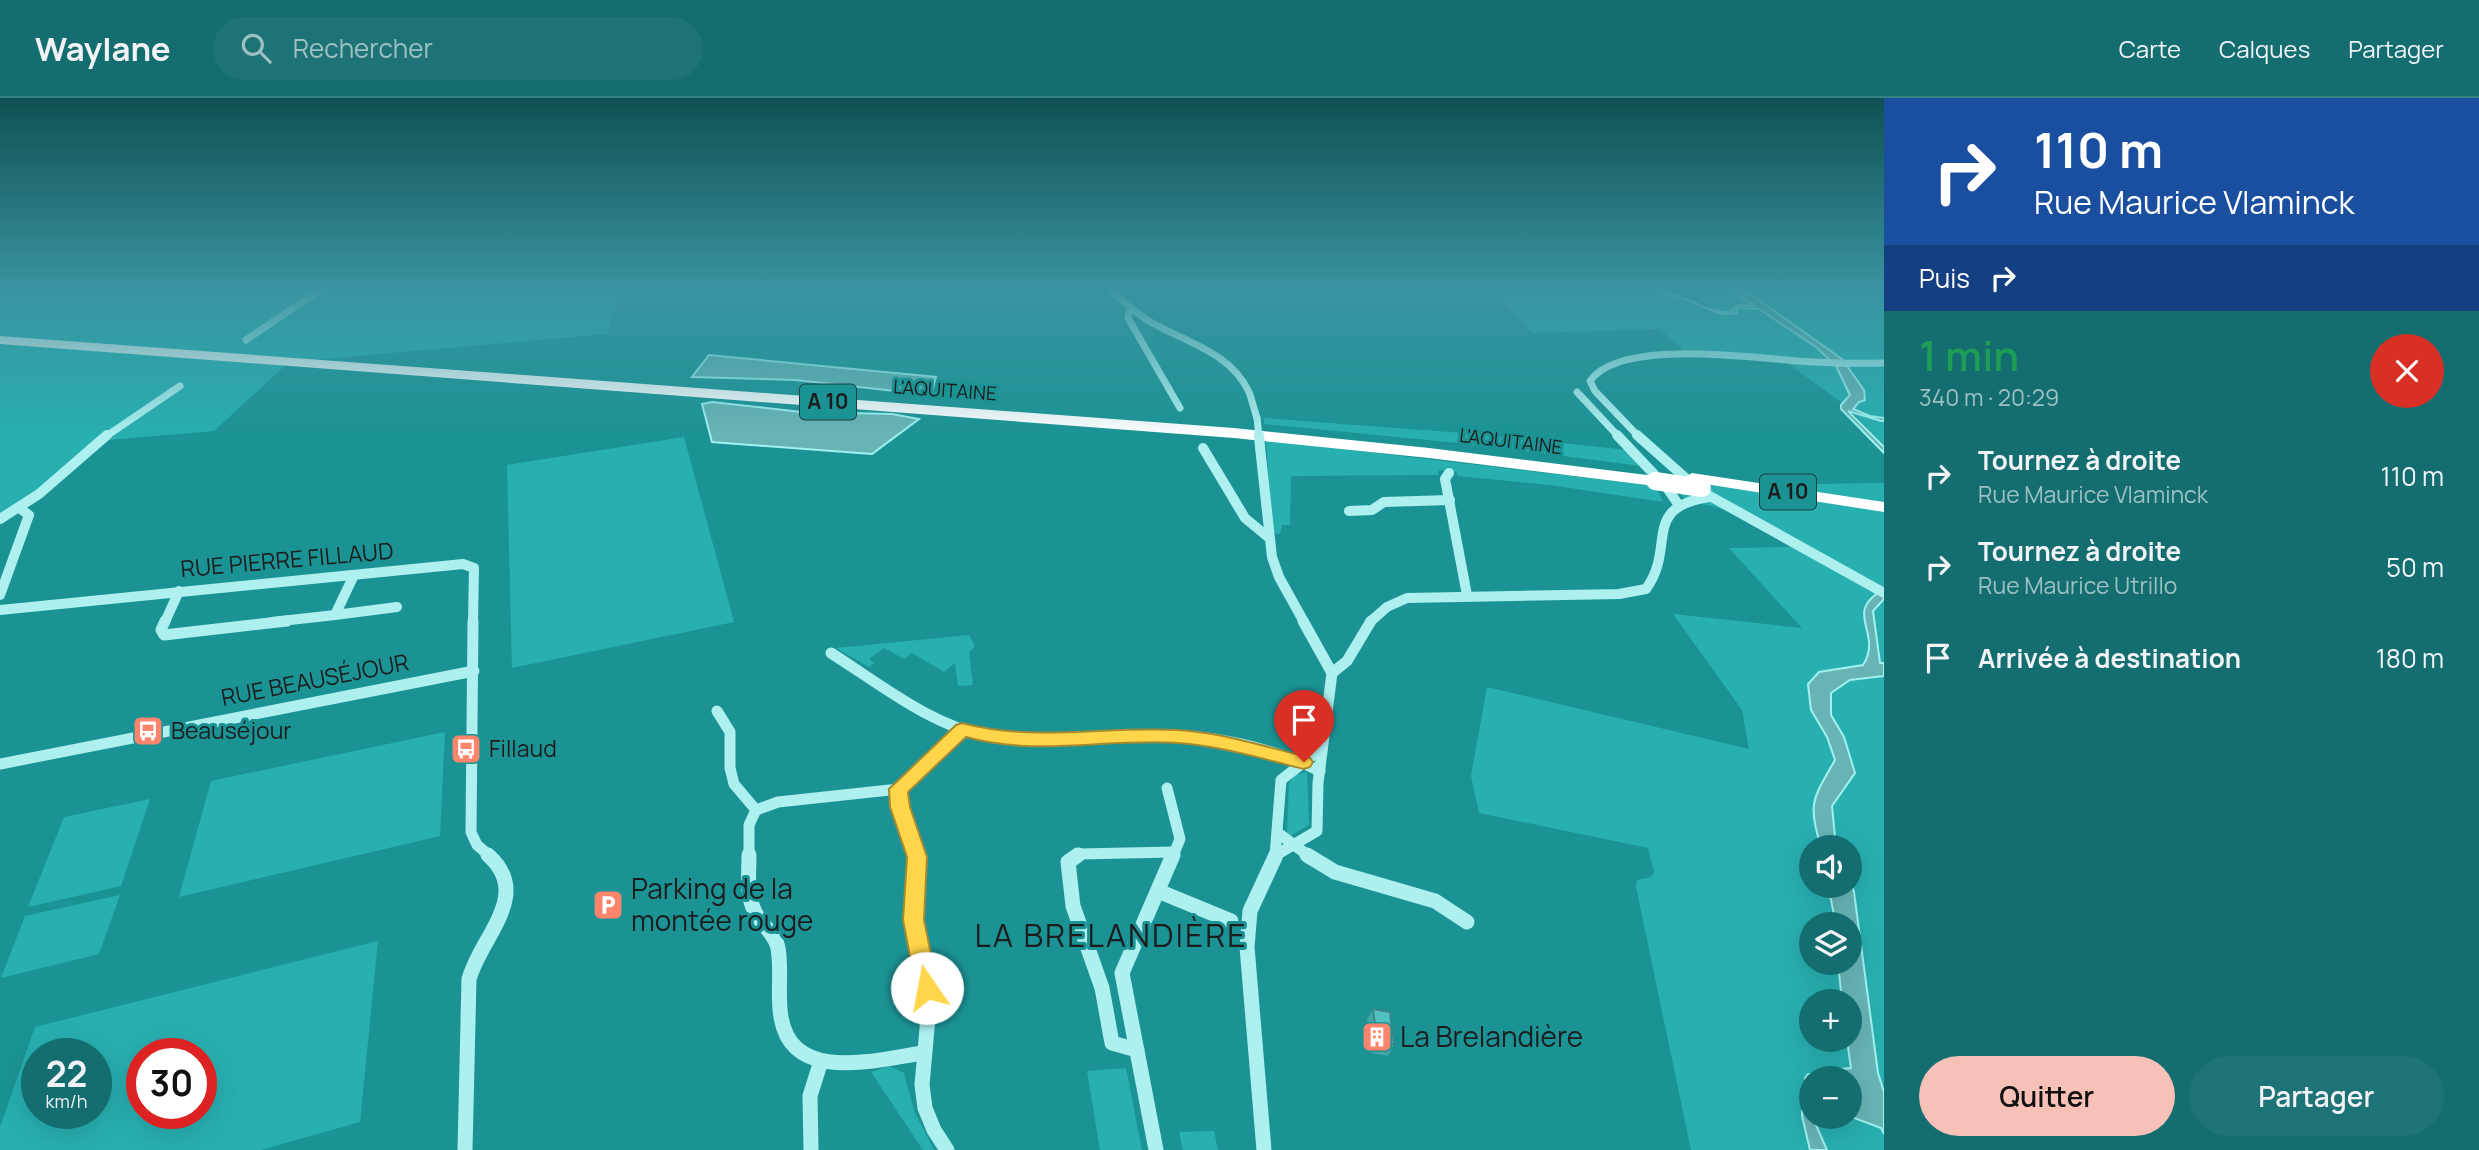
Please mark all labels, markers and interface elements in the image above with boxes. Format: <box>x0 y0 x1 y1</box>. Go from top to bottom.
search box <box>213 17 703 80</box>
text: Waylane <box>35 26 171 71</box>
icon: search <box>237 29 275 67</box>
text: Rechercher <box>293 30 433 66</box>
text: Carte <box>2119 32 2181 65</box>
text: Calques <box>2219 32 2310 65</box>
text: Partager <box>2348 32 2444 65</box>
text: 110 m <box>2034 116 2163 183</box>
icon: right <box>1919 126 2010 217</box>
text: Rue Maurice Vlaminck <box>2034 180 2354 224</box>
icon: right <box>1984 259 2022 297</box>
text: Puis <box>1919 260 1970 296</box>
text: 1 min <box>1919 326 2019 384</box>
button: close <box>2370 334 2444 408</box>
street label: L'AQUITAINE <box>892 373 998 407</box>
text: 340 m · 20:29 <box>1919 381 2059 413</box>
road number: A 10 <box>800 384 856 420</box>
street label: L'AQUITAINE <box>1458 422 1564 460</box>
text: Tournez à droite <box>1978 442 2181 478</box>
icon: right <box>1919 457 1957 495</box>
text: 110 m <box>2381 458 2444 494</box>
road number: A 10 <box>1760 474 1816 510</box>
text: Rue Maurice Vlaminck <box>1978 478 2208 510</box>
text: Tournez à droite <box>1978 533 2181 569</box>
street label: RUE PIERRE FILLAUD <box>179 534 395 584</box>
icon: right <box>1919 548 1957 586</box>
text: 50 m <box>2386 549 2444 585</box>
text: Rue Maurice Utrillo <box>1978 569 2177 601</box>
icon: arrive <box>1919 639 1957 677</box>
text: Arrivée à destination <box>1978 640 2241 676</box>
text: 180 m <box>2376 640 2444 676</box>
street label: RUE BEAUSÉJOUR <box>218 645 411 713</box>
pin <box>1274 690 1334 762</box>
icon: arrive <box>1285 701 1323 739</box>
bus stop icon: Beauséjour <box>131 714 165 748</box>
place label: Beauséjour <box>171 714 292 746</box>
bus stop icon: Fillaud <box>449 732 483 766</box>
place label: Fillaud <box>489 732 557 764</box>
map controls <box>1799 835 1862 1129</box>
button: sound <box>1799 835 1862 898</box>
place label: Parking de la montée rouge <box>631 869 813 939</box>
parking icon: Parking de la montée rouge <box>591 888 625 922</box>
button: layers <box>1799 912 1862 975</box>
district label: LA BRELANDIÈRE <box>974 913 1248 957</box>
position arrow <box>890 951 964 1025</box>
button: + <box>1799 989 1862 1052</box>
place label: La Brelandière <box>1400 1017 1583 1055</box>
building icon: La Brelandière <box>1360 1020 1394 1054</box>
speed limit sign: 30 <box>126 1038 217 1129</box>
text: 22 <box>46 1050 87 1098</box>
button: Quitter <box>1919 1056 2175 1136</box>
button: Partager <box>2189 1056 2444 1136</box>
button: − <box>1799 1066 1862 1129</box>
text: km/h <box>46 1089 87 1113</box>

